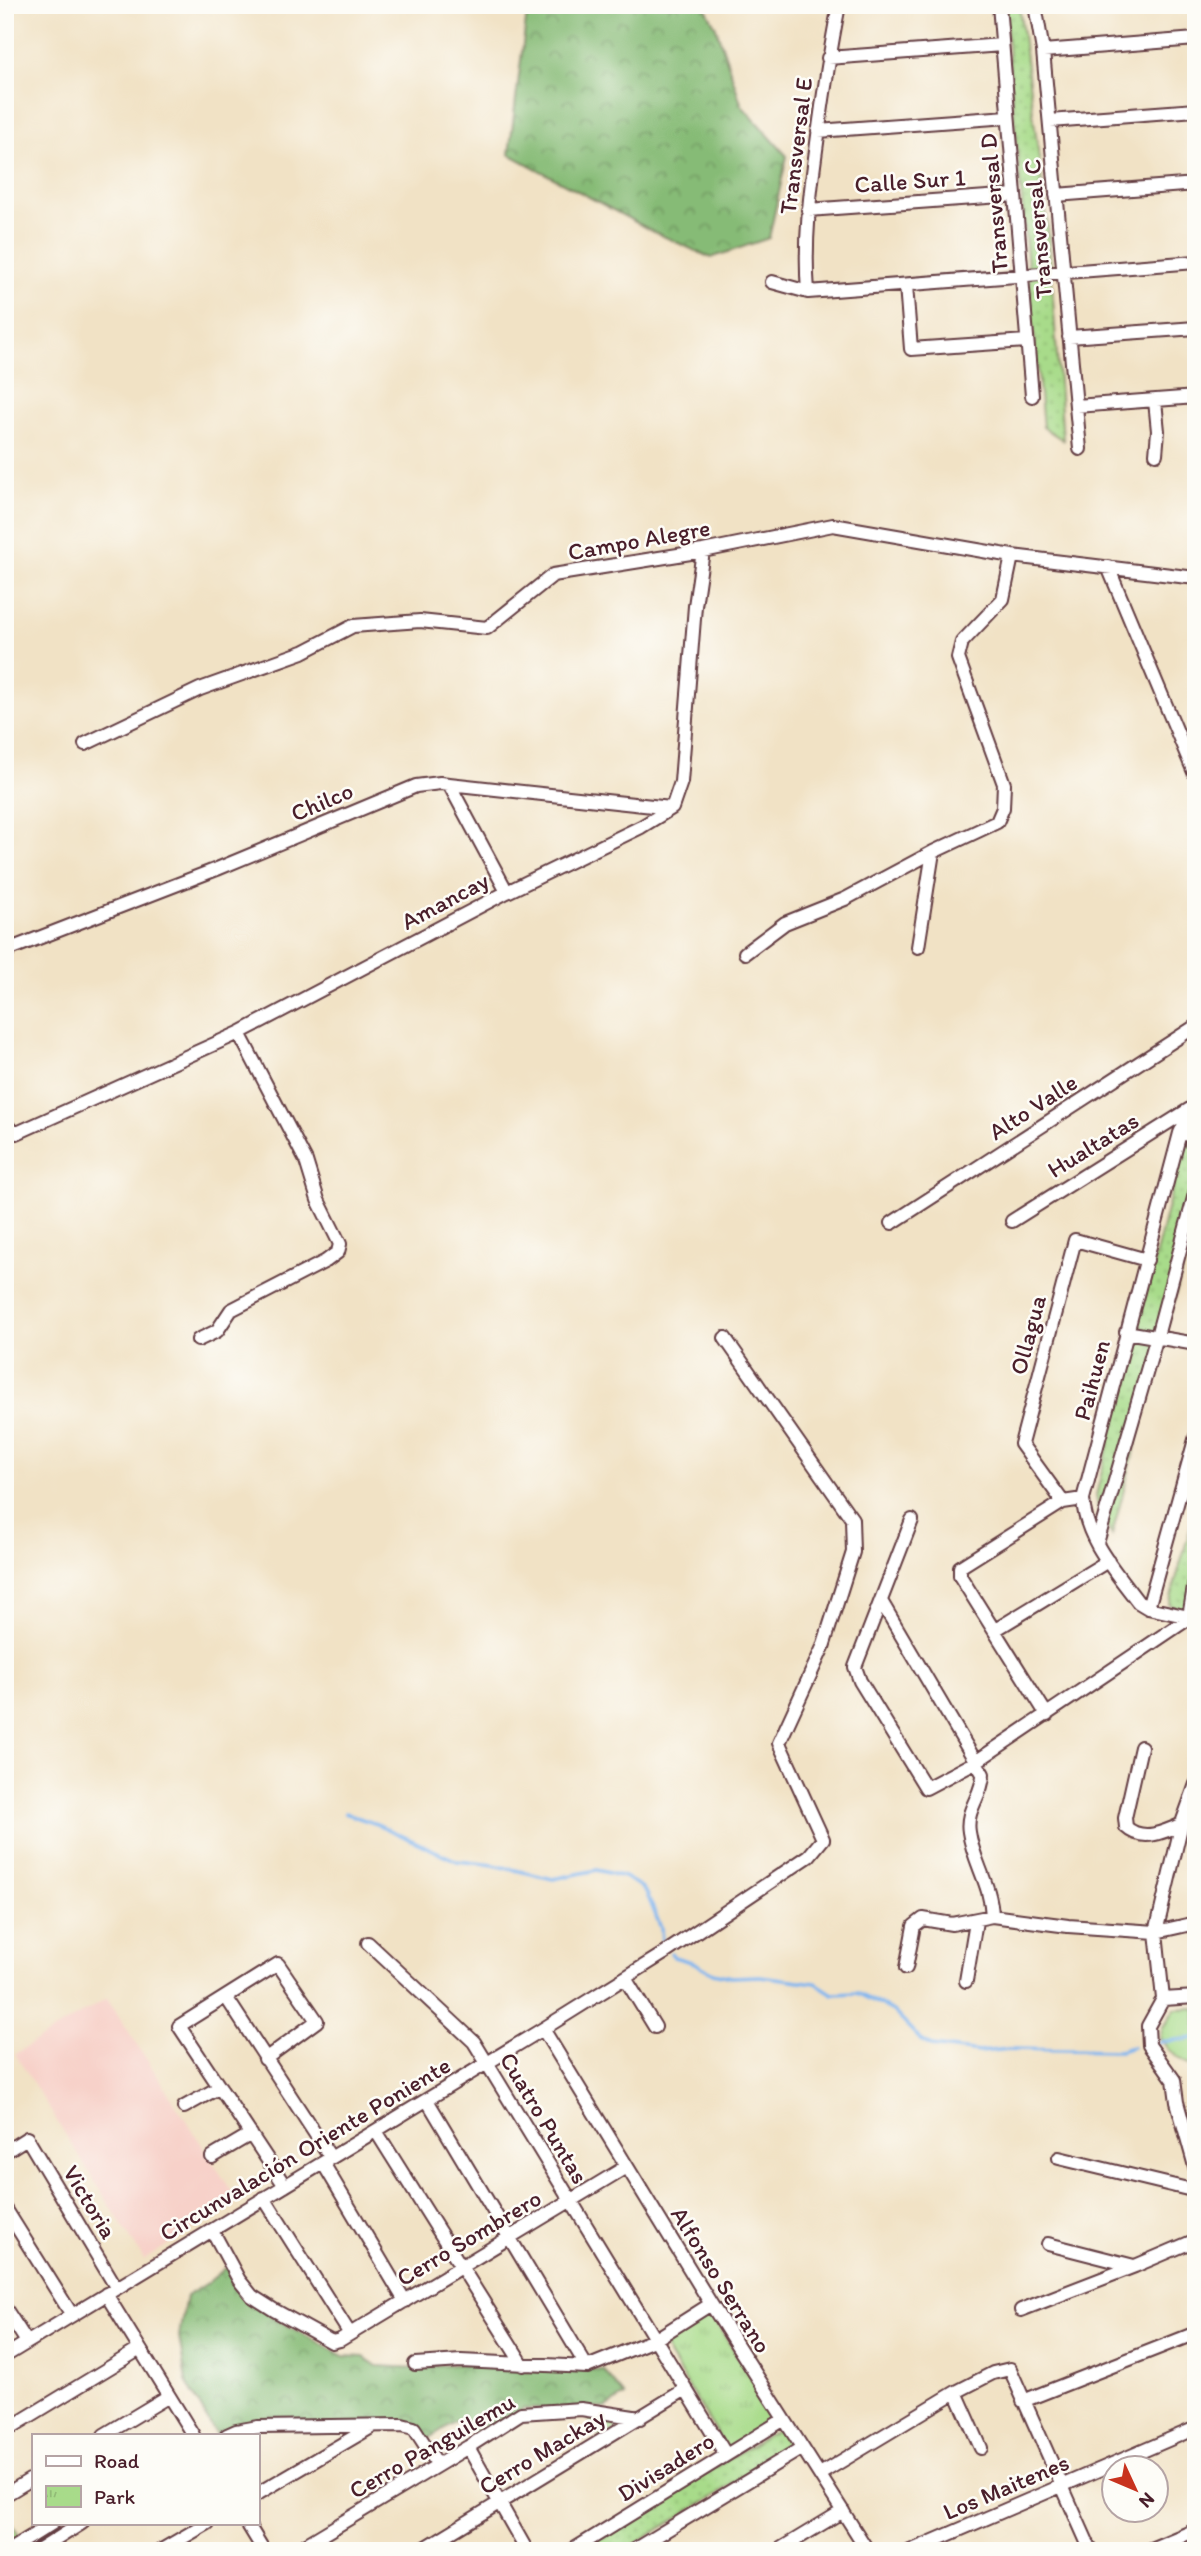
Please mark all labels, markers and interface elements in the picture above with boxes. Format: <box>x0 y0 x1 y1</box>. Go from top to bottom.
street label: Transversal E <box>773 76 818 216</box>
street label: Transversal D <box>973 132 1014 274</box>
street label: Transversal C <box>1017 158 1058 300</box>
street label: Calle Sur 1 <box>853 162 966 199</box>
street label: Campo Alegre <box>565 513 712 566</box>
street label: Chilco <box>286 776 357 828</box>
street label: Amancay <box>396 865 494 936</box>
street label: Alto Valle <box>983 1067 1083 1146</box>
street label: Hualtatas <box>1042 1105 1144 1184</box>
street label: Ollagua <box>1003 1291 1052 1378</box>
street label: Paihuen <box>1067 1336 1116 1423</box>
street label: Cuatro Puntas <box>494 2047 595 2189</box>
street label: Circunvalación Oriente Poniente <box>154 2050 455 2247</box>
street label: Victoria <box>57 2160 124 2244</box>
street label: Cerro Sombrero <box>391 2183 546 2292</box>
street label: Alfonso Serrano <box>665 2201 778 2358</box>
street label: Cerro Panguilemu <box>344 2386 520 2505</box>
street label: Cerro Mackay <box>473 2402 610 2501</box>
street label: Divisadero <box>612 2425 719 2508</box>
legend <box>32 2434 259 2524</box>
street label: Los Maitenes <box>939 2447 1073 2526</box>
text: Road <box>94 2448 140 2473</box>
north arrow <box>1100 2454 1170 2524</box>
text: Park <box>94 2484 136 2509</box>
text: N <box>1134 2488 1160 2513</box>

